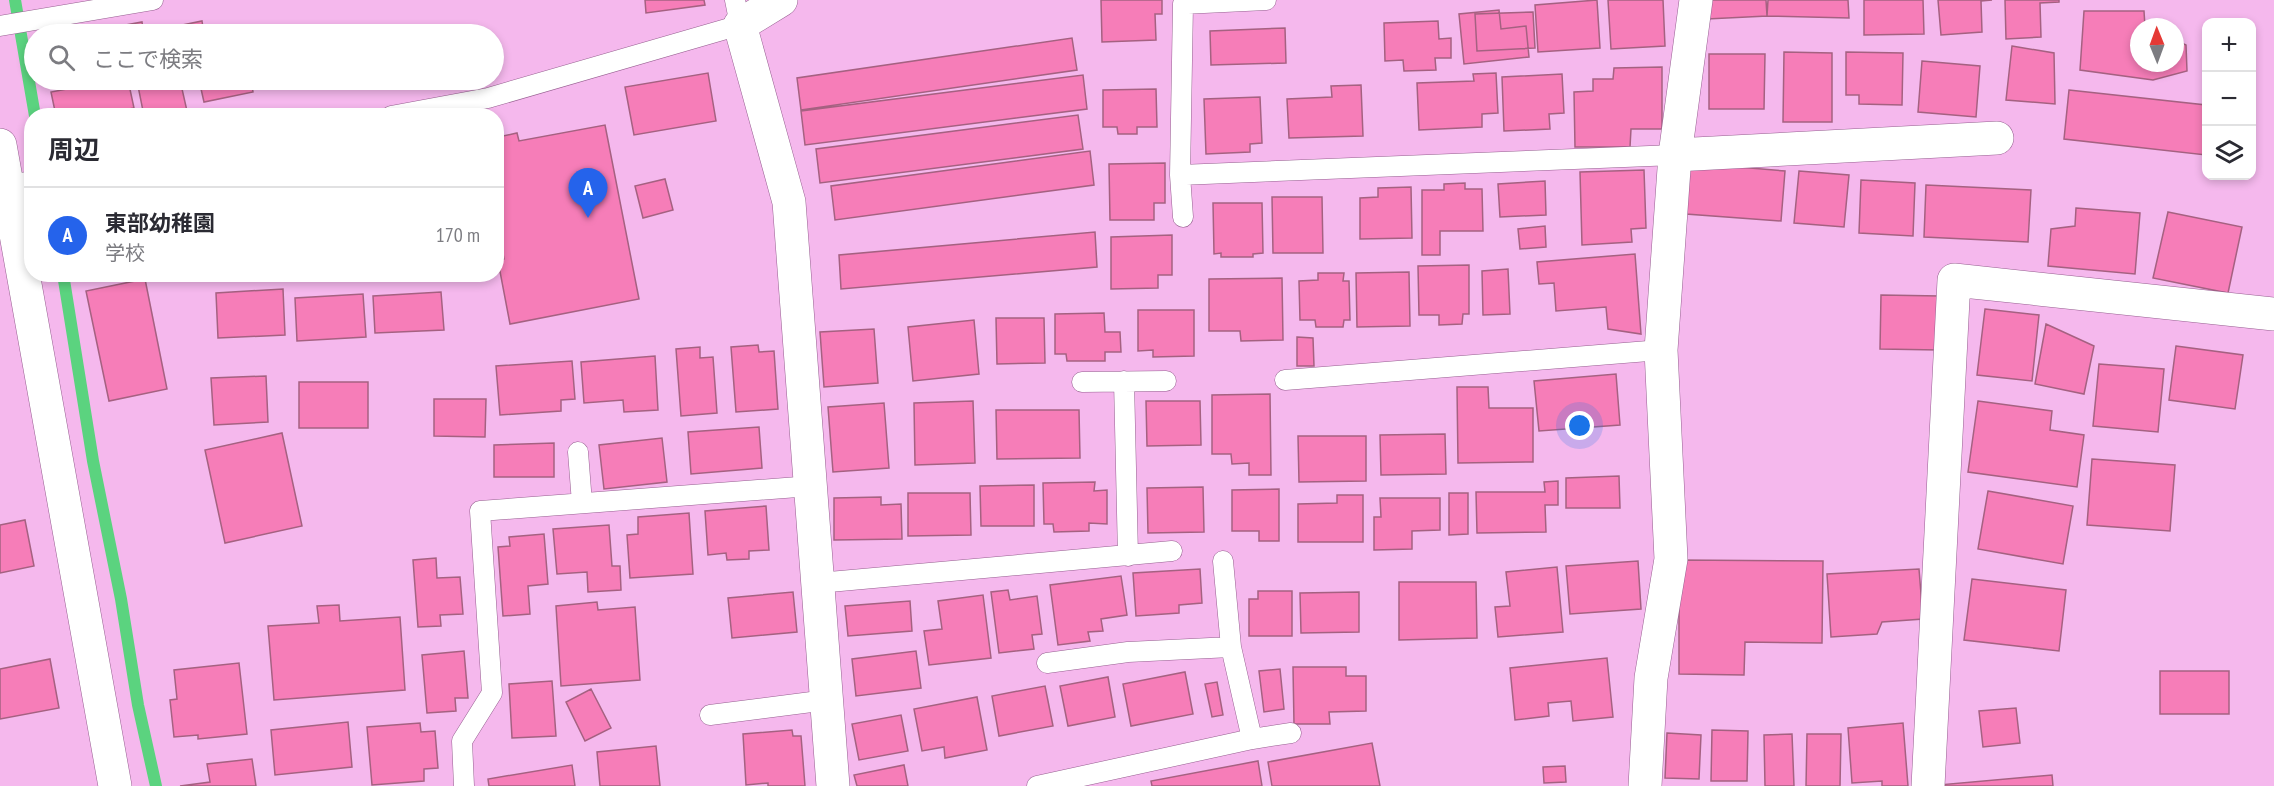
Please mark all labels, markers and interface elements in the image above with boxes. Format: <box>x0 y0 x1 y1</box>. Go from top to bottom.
north arrow <box>2130 18 2184 72</box>
map controls <box>2202 18 2256 180</box>
button: + <box>2202 18 2256 72</box>
search box <box>24 24 504 90</box>
icon: search <box>45 41 78 74</box>
text: ここで検索 <box>93 45 203 73</box>
button: − <box>2202 72 2256 126</box>
button: layers <box>2202 126 2256 180</box>
text: 周辺 <box>48 133 100 166</box>
pin: A <box>568 168 608 218</box>
text: 東部幼稚園 <box>105 209 215 237</box>
text: A <box>62 222 73 248</box>
text: 170 m <box>436 222 480 248</box>
text: 学校 <box>105 240 145 266</box>
your location <box>1565 411 1594 440</box>

